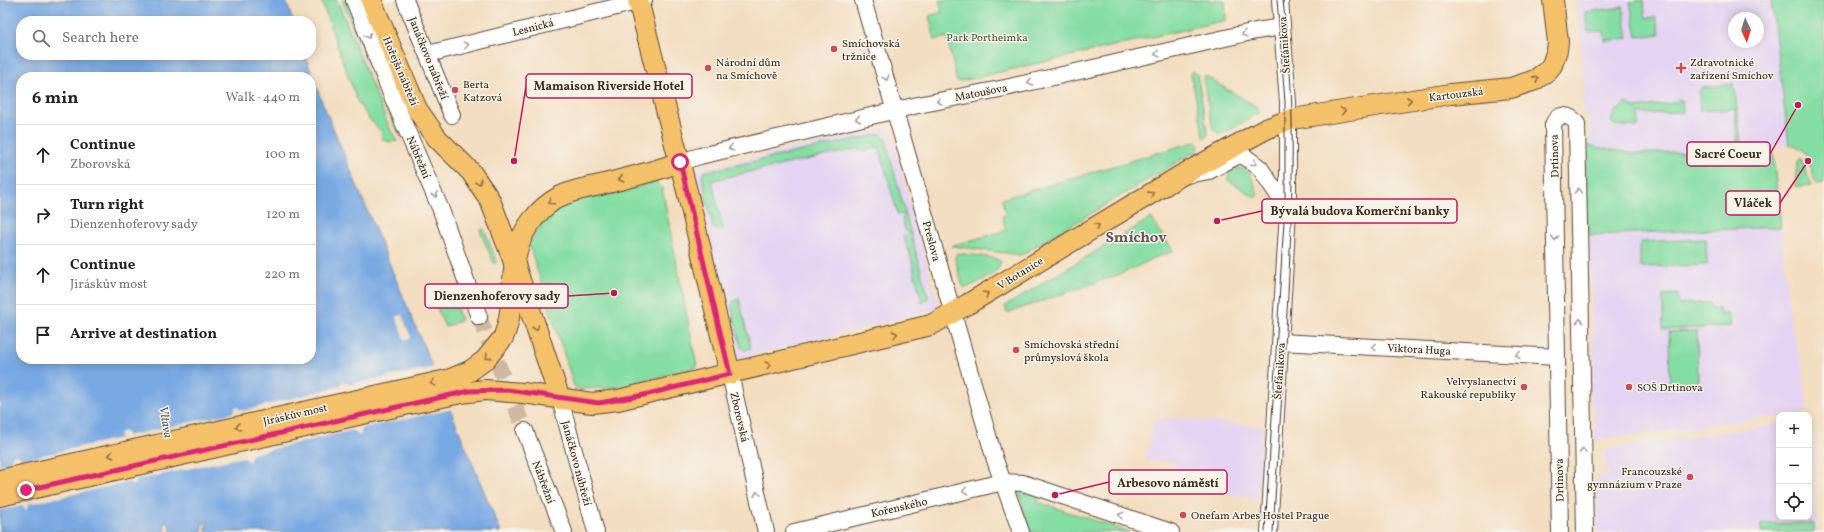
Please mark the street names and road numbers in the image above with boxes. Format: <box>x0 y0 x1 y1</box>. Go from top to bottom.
street label: Janáčkovo nábřeží <box>404 15 451 103</box>
street label: Štefánikova <box>1276 15 1295 74</box>
street label: Lesnická <box>511 16 556 41</box>
street label: Hořejší nábřeží <box>378 35 421 109</box>
street label: Matoušova <box>954 81 1009 106</box>
street label: Kartouzská <box>1428 85 1485 106</box>
street label: Nábřežní <box>402 134 434 182</box>
street label: Drtinova <box>1548 134 1563 178</box>
street label: Preslova <box>918 220 943 264</box>
street label: V Botanice <box>995 254 1047 294</box>
street label: Viktora Huga <box>1387 341 1452 360</box>
street label: Štefánikova <box>1271 342 1290 400</box>
street label: Zborovská <box>725 391 752 444</box>
street label: Jiráskův most <box>262 401 329 430</box>
street label: Janáčkovo nábřeží <box>557 419 594 508</box>
street label: Drtinova <box>1553 458 1568 502</box>
street label: Nábřežní <box>528 459 558 507</box>
street label: Kořenského <box>870 495 929 522</box>

